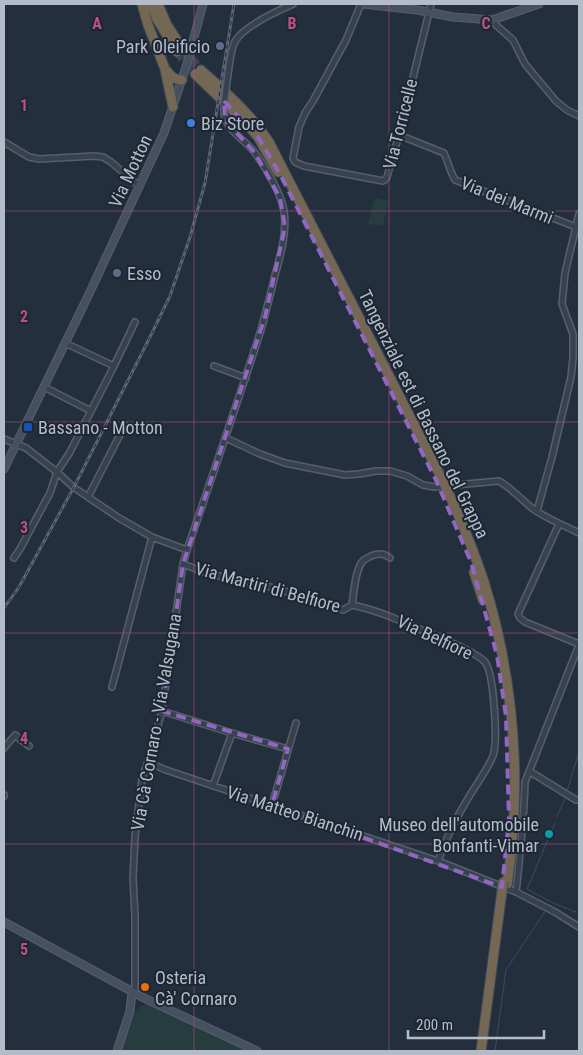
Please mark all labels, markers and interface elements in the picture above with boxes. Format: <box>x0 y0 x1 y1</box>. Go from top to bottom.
text: A <box>92 14 102 33</box>
text: B <box>288 14 297 33</box>
text: C <box>481 14 491 33</box>
place label: Park Oleificio <box>116 36 210 57</box>
marker: Park Oleificio <box>214 40 226 52</box>
street label: Via Torricelle <box>379 76 421 172</box>
text: 1 <box>20 96 28 115</box>
place label: Biz Store <box>201 113 264 134</box>
marker: Biz Store <box>185 117 197 129</box>
street label: Via Motton <box>104 131 156 211</box>
street label: Via dei Marmi <box>458 172 556 228</box>
place label: Esso <box>127 263 161 284</box>
marker: Esso <box>111 267 123 279</box>
street label: Tangenziale est di Bassano del Grappa <box>354 286 494 542</box>
text: 2 <box>20 307 28 326</box>
place label: Bassano - Motton <box>38 417 163 438</box>
marker: Bassano - Motton <box>22 421 34 433</box>
text: 3 <box>20 518 28 537</box>
street label: Via Martiri di Belfiore <box>193 558 343 616</box>
street label: Via Belfiore <box>394 610 476 664</box>
street label: Via Cà Cornaro - Via Valsugana <box>127 612 185 832</box>
text: 4 <box>20 729 28 748</box>
street label: Via Matteo Bianchin <box>224 781 366 845</box>
place label: Museo dell'automobile Bonfanti-Vimar <box>379 814 540 856</box>
marker: Museo dell'automobile Bonfanti-Vimar <box>543 828 555 840</box>
text: 5 <box>20 940 28 959</box>
place label: Osteria Cà' Cornaro <box>155 967 237 1009</box>
marker: Osteria Cà' Cornaro <box>139 981 151 993</box>
scale bar <box>408 1008 544 1040</box>
text: 200 m <box>416 1016 453 1034</box>

